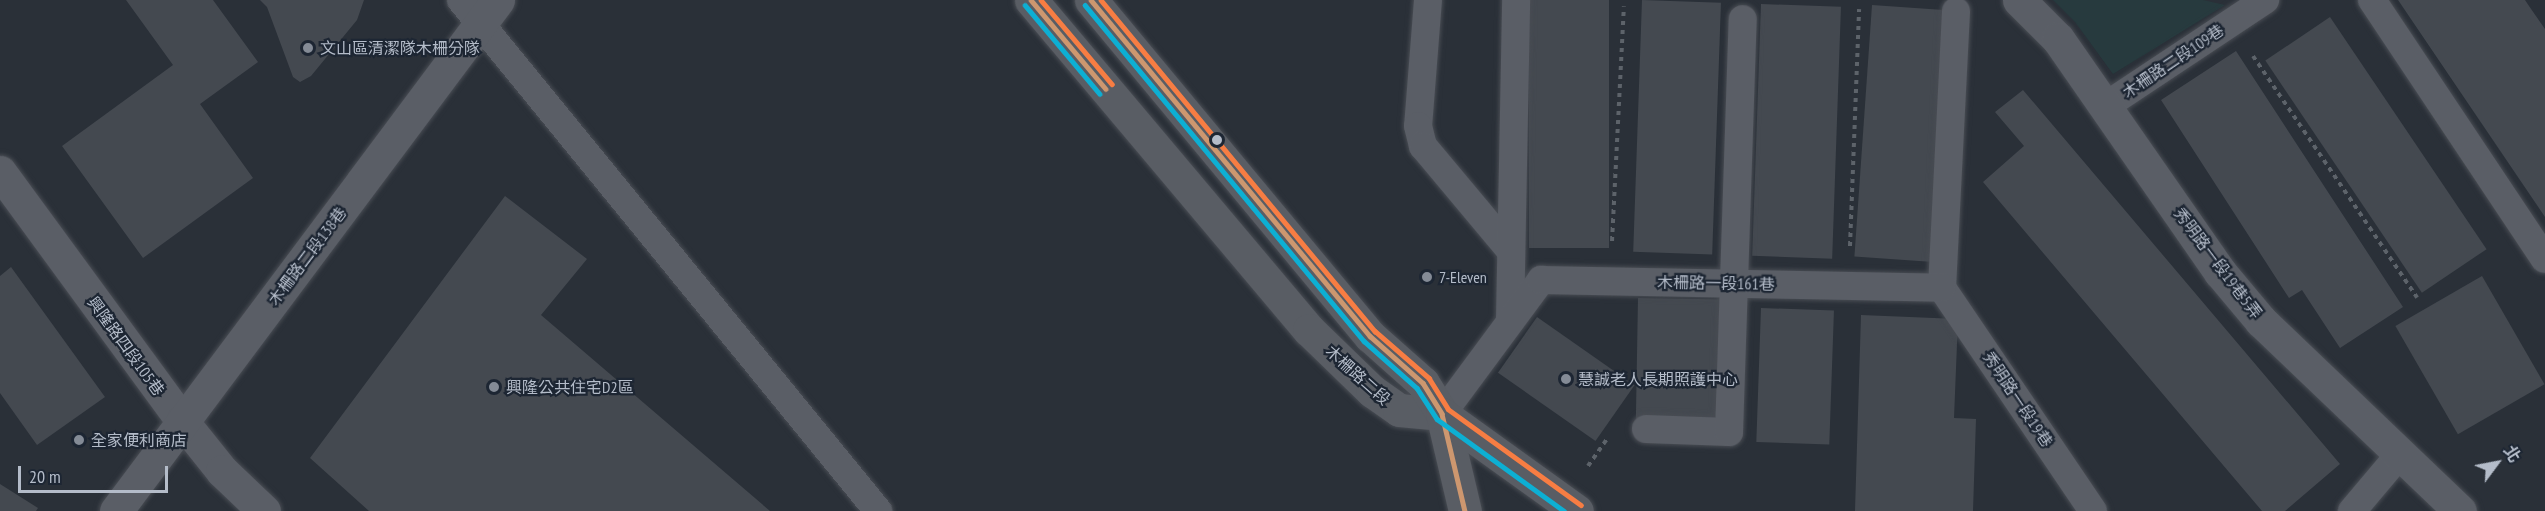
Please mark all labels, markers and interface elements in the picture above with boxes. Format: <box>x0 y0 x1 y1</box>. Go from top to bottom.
street label: 木柵路二段109巷 <box>2119 20 2227 102</box>
place label: 文山區清潔隊木柵分隊 <box>320 38 480 58</box>
marker: 文山區清潔隊木柵分隊 <box>301 41 315 55</box>
unlabelled marker <box>1211 134 1223 146</box>
street label: 木柵路二段138巷 <box>264 203 350 309</box>
street label: 秀明路一段19巷5弄 <box>2170 204 2266 322</box>
place label: 7-Eleven <box>1439 267 1487 287</box>
marker: 7-Eleven <box>1420 270 1434 284</box>
street label: 木柵路一段161巷 <box>1657 272 1775 294</box>
street label: 興隆路四段105巷 <box>84 293 168 399</box>
street label: 木柵路二段 <box>1322 341 1394 409</box>
street label: 秀明路一段19巷 <box>1979 348 2057 450</box>
place label: 慧誠老人長期照護中心 <box>1578 369 1738 389</box>
marker: 慧誠老人長期照護中心 <box>1559 372 1573 386</box>
place label: 興隆公共住宅D2區 <box>506 377 634 397</box>
marker: 興隆公共住宅D2區 <box>487 380 501 394</box>
place label: 全家便利商店 <box>91 430 187 450</box>
marker: 全家便利商店 <box>72 433 86 447</box>
north arrow <box>2467 433 2527 493</box>
text: 北 <box>2500 441 2525 466</box>
scale bar <box>21 454 171 492</box>
text: 20 m <box>29 465 61 488</box>

